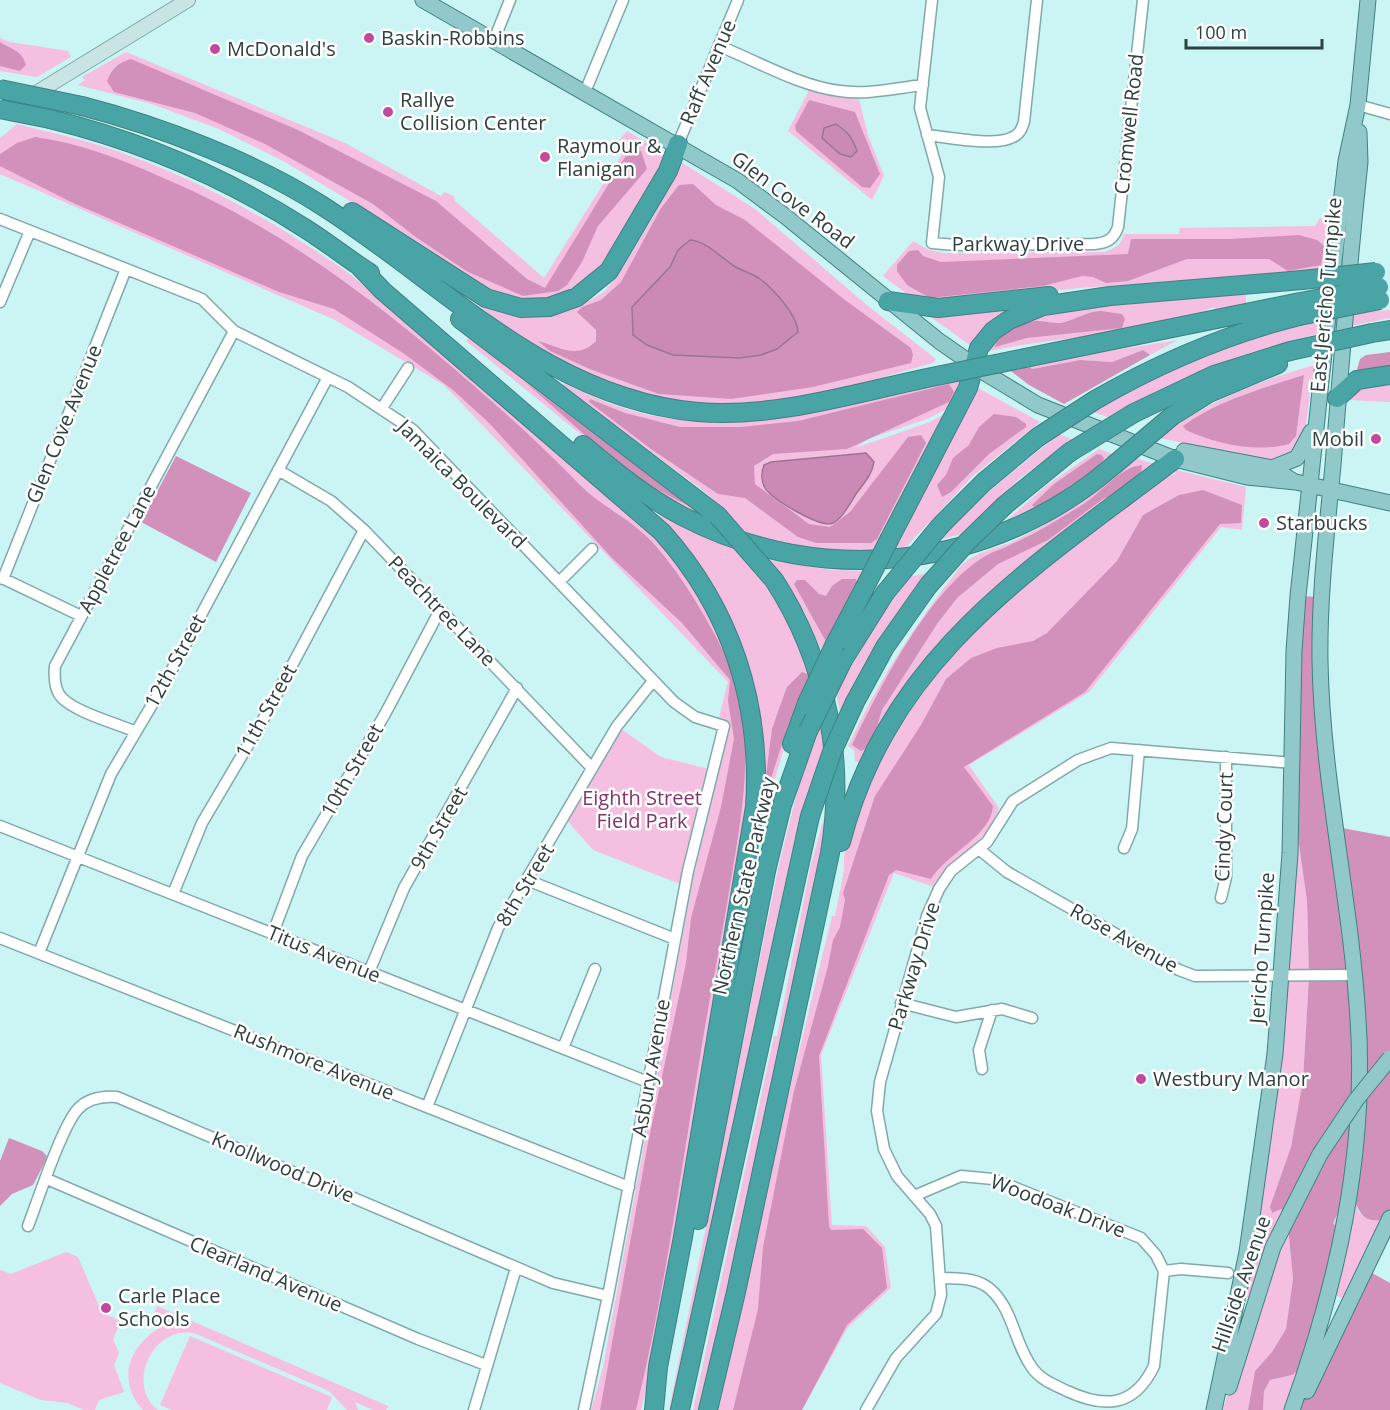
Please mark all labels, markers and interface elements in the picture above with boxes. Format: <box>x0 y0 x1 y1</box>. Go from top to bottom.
scale bar <box>1186 12 1322 50</box>
street label: Raff Avenue <box>673 15 742 129</box>
text: 100 m <box>1195 20 1247 44</box>
place label: Baskin-Robbins <box>381 24 525 51</box>
marker: Baskin-Robbins <box>362 31 376 45</box>
place label: McDonald's <box>227 35 336 62</box>
marker: McDonald's <box>208 42 222 56</box>
street label: Cromwell Road <box>1108 52 1149 196</box>
place label: Rallye Collision Center <box>400 86 546 136</box>
marker: Rallye Collision Center <box>381 105 395 119</box>
place label: Raymour & Flanigan <box>557 132 662 182</box>
street label: Glen Cove Road <box>726 145 860 255</box>
marker: Raymour & Flanigan <box>538 150 552 164</box>
street label: East Jericho Turnpike <box>1304 196 1347 394</box>
street label: Parkway Drive <box>952 230 1084 257</box>
street label: Glen Cove Avenue <box>19 340 108 507</box>
street label: Jamaica Boulevard <box>391 412 533 554</box>
place label: Mobil <box>1312 425 1364 452</box>
marker: Mobil <box>1369 432 1383 446</box>
street label: Appletree Lane <box>71 480 162 618</box>
place label: Starbucks <box>1276 509 1368 536</box>
marker: Starbucks <box>1257 516 1271 530</box>
street label: Peachtree Lane <box>383 549 502 672</box>
street label: 12th Street <box>138 609 211 712</box>
street label: 11th Street <box>229 659 302 762</box>
street label: 10th Street <box>314 718 389 821</box>
street label: Cindy Court <box>1208 772 1239 882</box>
street label: Northern State Parkway <box>705 773 782 997</box>
street label: 9th Street <box>404 781 473 874</box>
park label: Eighth Street Field Park <box>582 784 702 834</box>
street label: 8th Street <box>489 838 560 931</box>
street label: Jericho Turnpike <box>1243 871 1280 1027</box>
street label: Rose Avenue <box>1065 897 1183 978</box>
street label: Parkway Drive <box>881 898 946 1033</box>
street label: Titus Avenue <box>264 919 385 988</box>
street label: Asbury Avenue <box>625 997 676 1139</box>
street label: Rushmore Avenue <box>230 1017 399 1106</box>
place label: Westbury Manor <box>1153 1065 1309 1092</box>
marker: Westbury Manor <box>1134 1072 1148 1086</box>
street label: Knollwood Drive <box>208 1124 359 1209</box>
street label: Woodoak Drive <box>987 1167 1130 1244</box>
street label: Hillside Avenue <box>1205 1212 1277 1356</box>
street label: Clearland Avenue <box>186 1229 347 1318</box>
place label: Carle Place Schools <box>118 1282 220 1332</box>
marker: Carle Place Schools <box>99 1301 113 1315</box>

